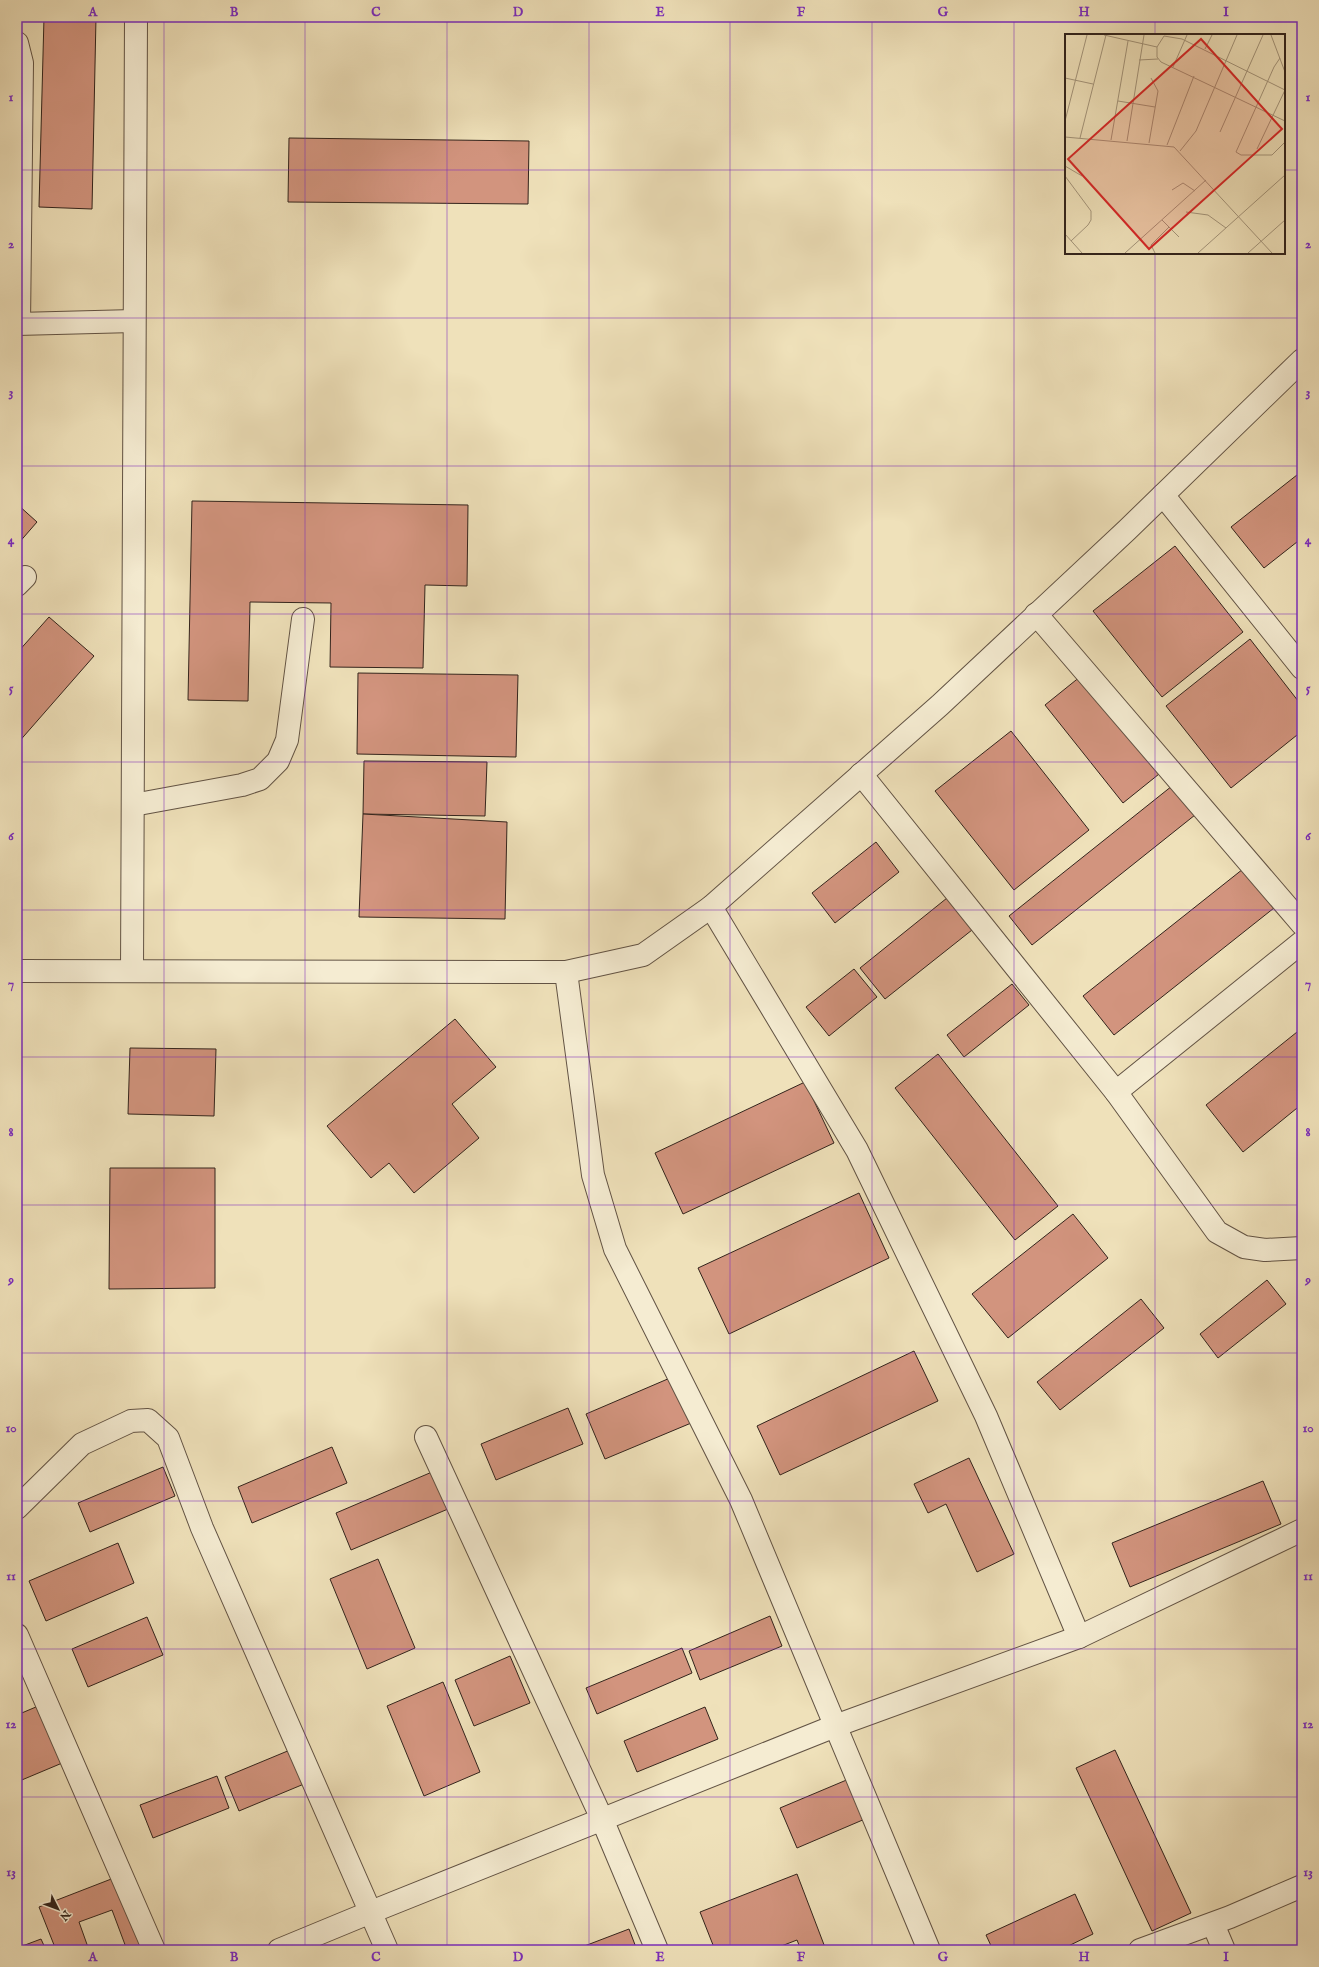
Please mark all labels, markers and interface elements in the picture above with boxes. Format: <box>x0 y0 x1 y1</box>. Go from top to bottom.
text: A <box>88 4 99 21</box>
text: B <box>230 4 239 21</box>
text: C <box>371 4 381 21</box>
text: D <box>513 4 524 21</box>
text: E <box>655 4 665 21</box>
text: F <box>797 4 806 21</box>
text: G <box>938 4 949 21</box>
text: H <box>1078 4 1090 21</box>
text: I <box>1223 4 1229 21</box>
inset map <box>1065 34 1285 254</box>
text: 1 <box>9 89 14 106</box>
text: 1 <box>1306 89 1311 106</box>
text: 2 <box>8 236 14 253</box>
text: 2 <box>1305 236 1311 253</box>
text: 3 <box>9 384 14 401</box>
text: 3 <box>1306 384 1311 401</box>
text: 4 <box>8 532 15 549</box>
text: 4 <box>1305 532 1312 549</box>
text: 5 <box>9 680 14 697</box>
text: 5 <box>1306 680 1311 697</box>
text: 6 <box>8 828 14 845</box>
text: 6 <box>1305 828 1311 845</box>
text: 7 <box>8 976 14 993</box>
text: 7 <box>1305 976 1311 993</box>
text: 8 <box>8 1124 14 1141</box>
text: 8 <box>1305 1124 1311 1141</box>
text: 9 <box>7 1272 14 1289</box>
text: 9 <box>1304 1272 1311 1289</box>
text: 10 <box>5 1420 17 1437</box>
text: 10 <box>1302 1420 1314 1437</box>
text: 11 <box>6 1568 16 1585</box>
text: 11 <box>1303 1568 1313 1585</box>
text: 12 <box>6 1716 16 1733</box>
text: 12 <box>1303 1716 1313 1733</box>
text: 13 <box>6 1864 16 1881</box>
text: 13 <box>1303 1864 1313 1881</box>
north arrow <box>38 1889 78 1929</box>
text: N <box>56 1906 74 1924</box>
text: A <box>88 1949 99 1966</box>
text: B <box>230 1949 239 1966</box>
text: C <box>371 1949 381 1966</box>
text: D <box>513 1949 524 1966</box>
text: E <box>655 1949 665 1966</box>
text: F <box>797 1949 806 1966</box>
text: G <box>938 1949 949 1966</box>
text: H <box>1078 1949 1090 1966</box>
text: I <box>1223 1949 1229 1966</box>

